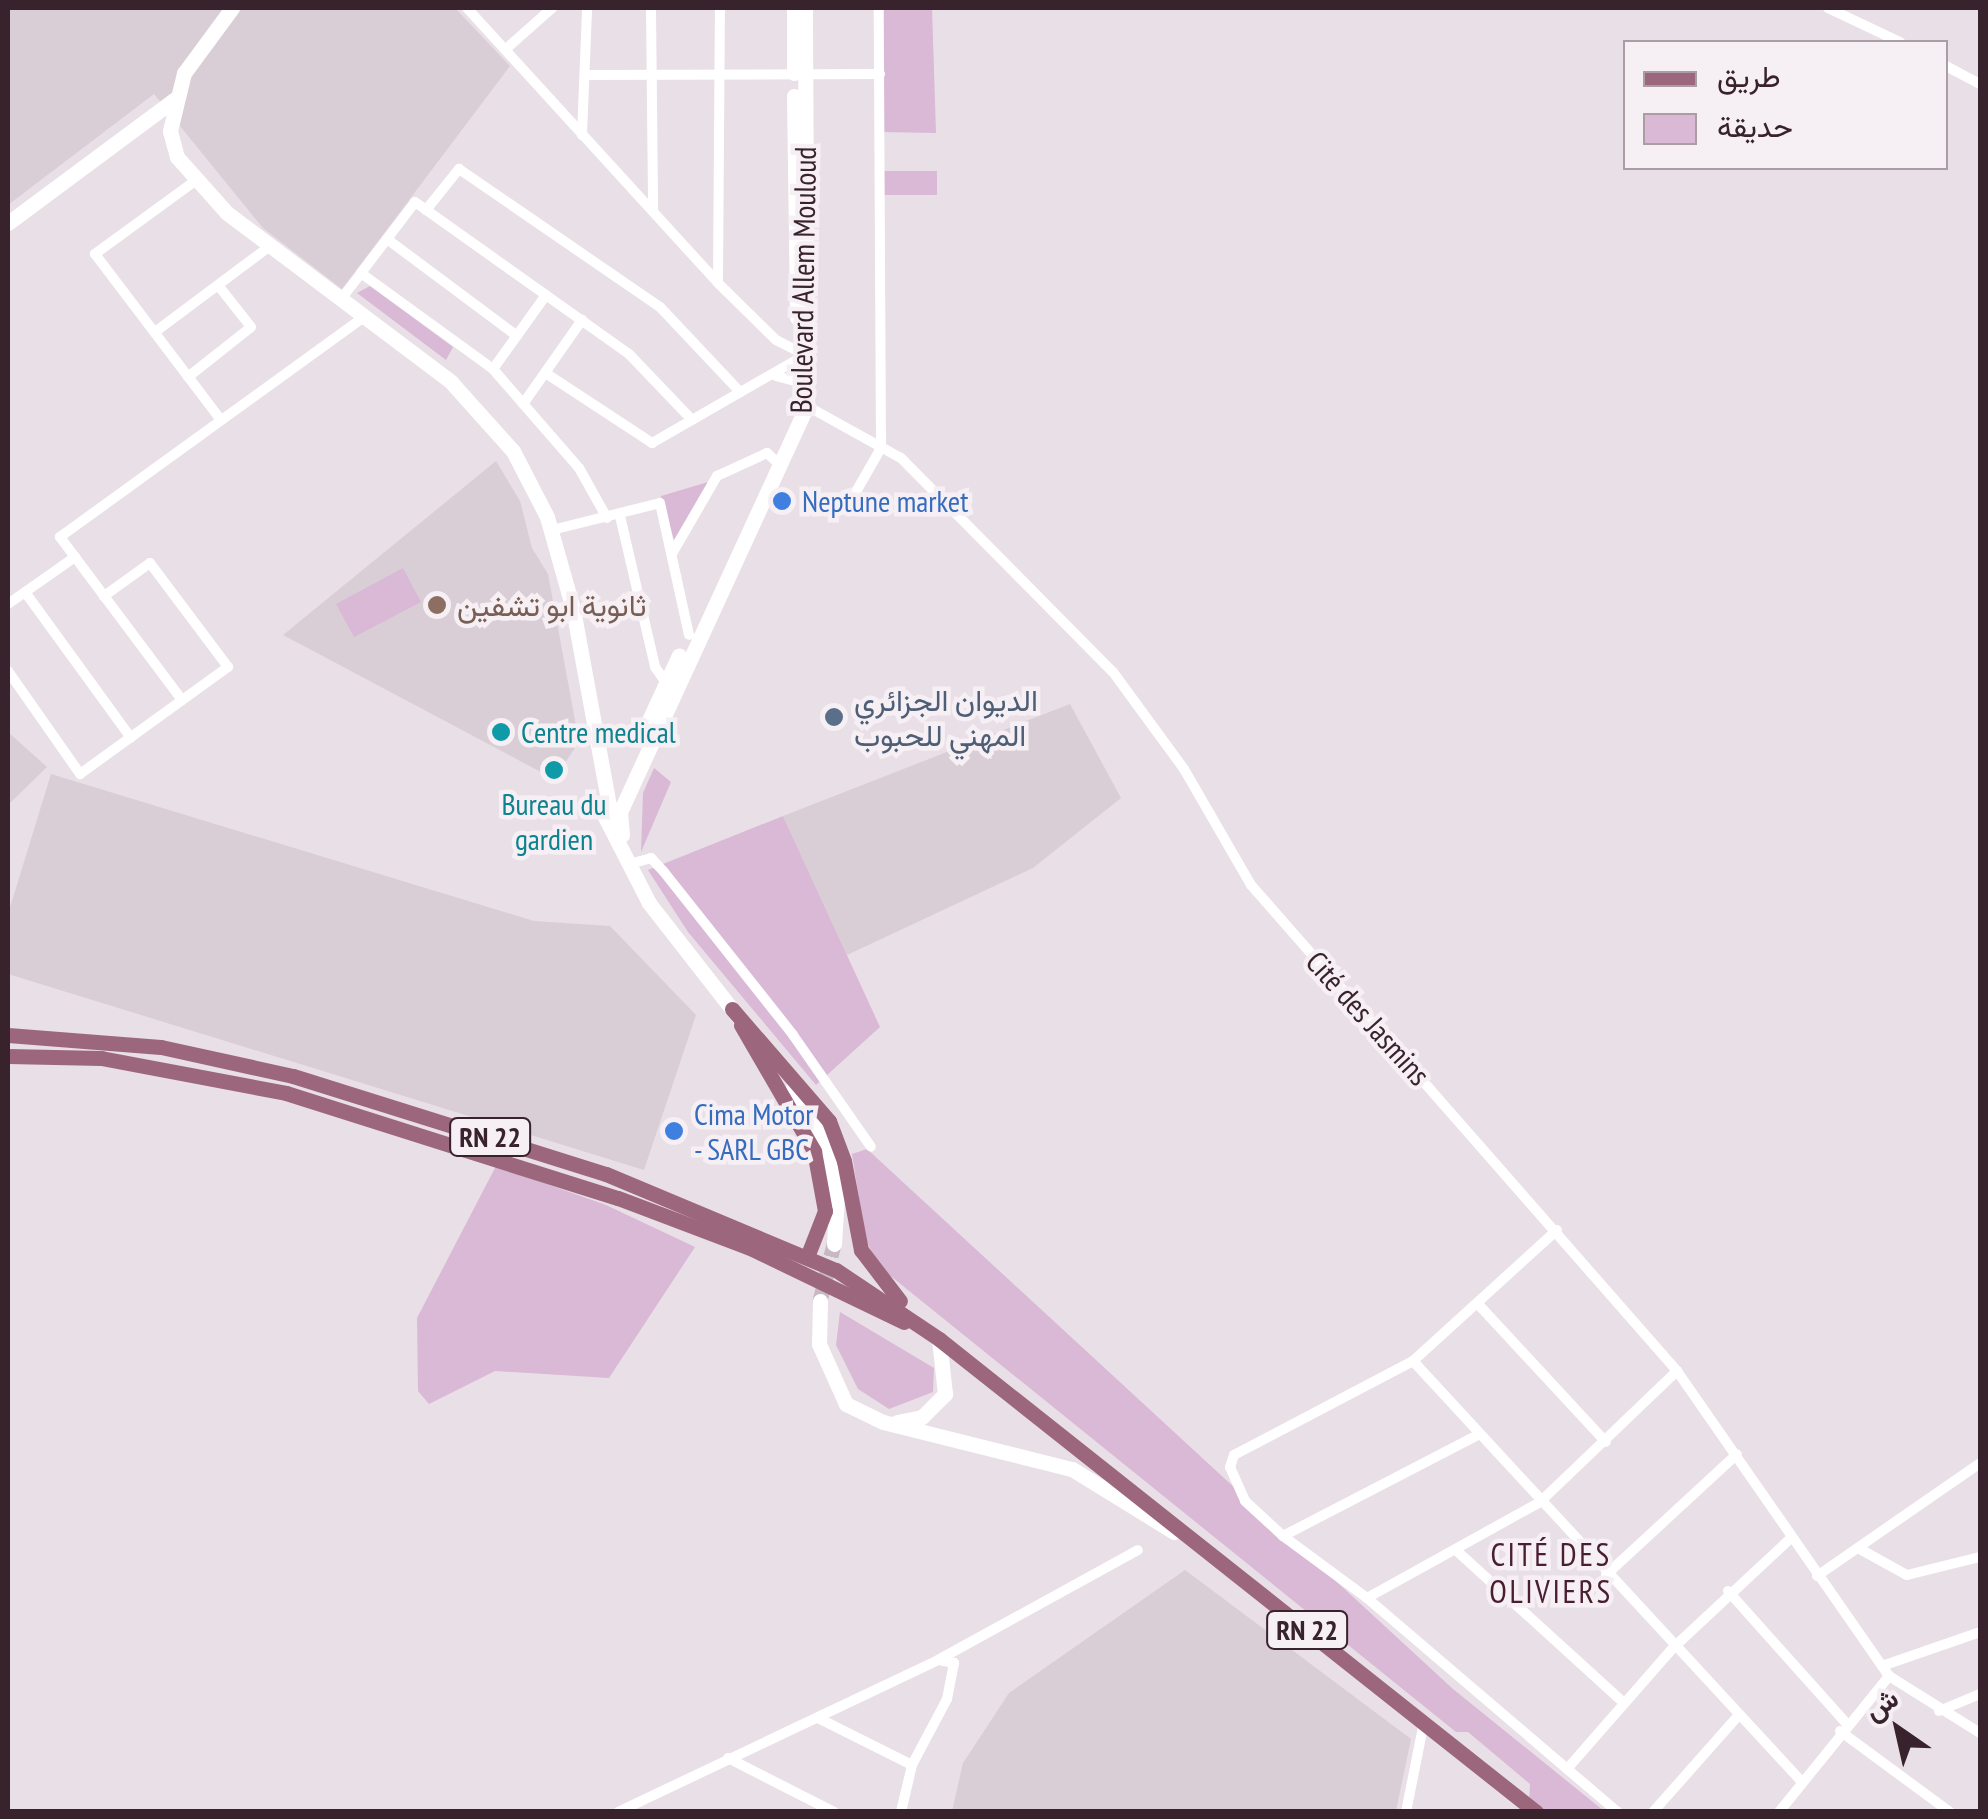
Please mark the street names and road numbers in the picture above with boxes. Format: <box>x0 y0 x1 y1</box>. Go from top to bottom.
street label: Boulevard Allem Mouloud <box>783 146 823 414</box>
street label: Cité des Jasmins <box>1299 944 1437 1092</box>
road number: RN 22 <box>448 1114 532 1160</box>
road number: RN 22 <box>1264 1607 1350 1653</box>

